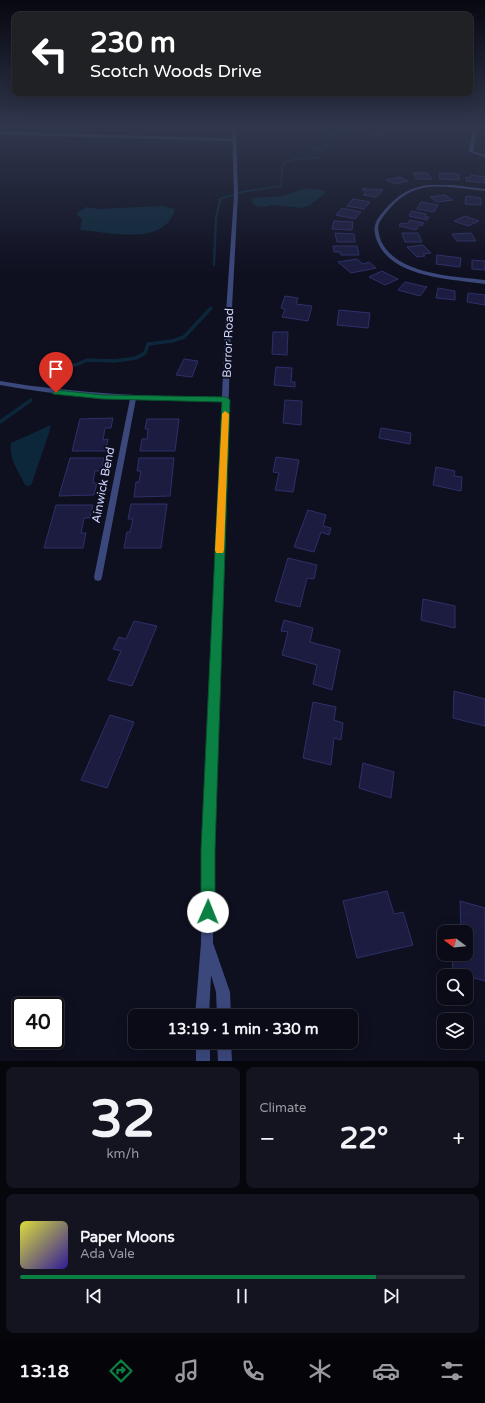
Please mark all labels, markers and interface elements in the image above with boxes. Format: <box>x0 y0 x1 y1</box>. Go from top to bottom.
text: 230 m <box>90 26 176 60</box>
icon: left <box>24 28 76 80</box>
text: Scotch Woods Drive <box>90 60 262 82</box>
street label: Borror Road <box>220 308 236 378</box>
pin <box>39 352 73 393</box>
icon: arrive <box>45 358 67 380</box>
street label: Ainwick Bend <box>89 446 117 524</box>
position arrow <box>187 891 229 933</box>
north arrow <box>437 925 473 961</box>
map controls <box>437 925 473 1049</box>
button: search <box>437 969 473 1005</box>
speed limit sign: 40 <box>12 997 64 1049</box>
button: layers <box>437 1013 473 1049</box>
text: 13:19 · 1 min · 330 m <box>168 1020 318 1038</box>
text: 32 <box>90 1088 155 1151</box>
text: Climate <box>260 1100 306 1116</box>
text: 22° <box>339 1120 388 1157</box>
text: − <box>260 1126 275 1152</box>
text: + <box>453 1126 465 1152</box>
text: km/h <box>106 1146 139 1162</box>
text: Paper Moons <box>80 1228 175 1246</box>
text: Ada Vale <box>80 1246 135 1262</box>
icon: previous <box>83 1285 105 1307</box>
icon: pause <box>231 1285 253 1307</box>
icon: next <box>380 1285 402 1307</box>
icon: directions <box>107 1357 135 1385</box>
icon: music <box>173 1357 201 1385</box>
icon: phone <box>239 1357 267 1385</box>
icon: climate <box>306 1357 334 1385</box>
icon: car <box>372 1357 400 1385</box>
icon: filters <box>438 1357 466 1385</box>
text: 13:18 <box>19 1360 69 1382</box>

